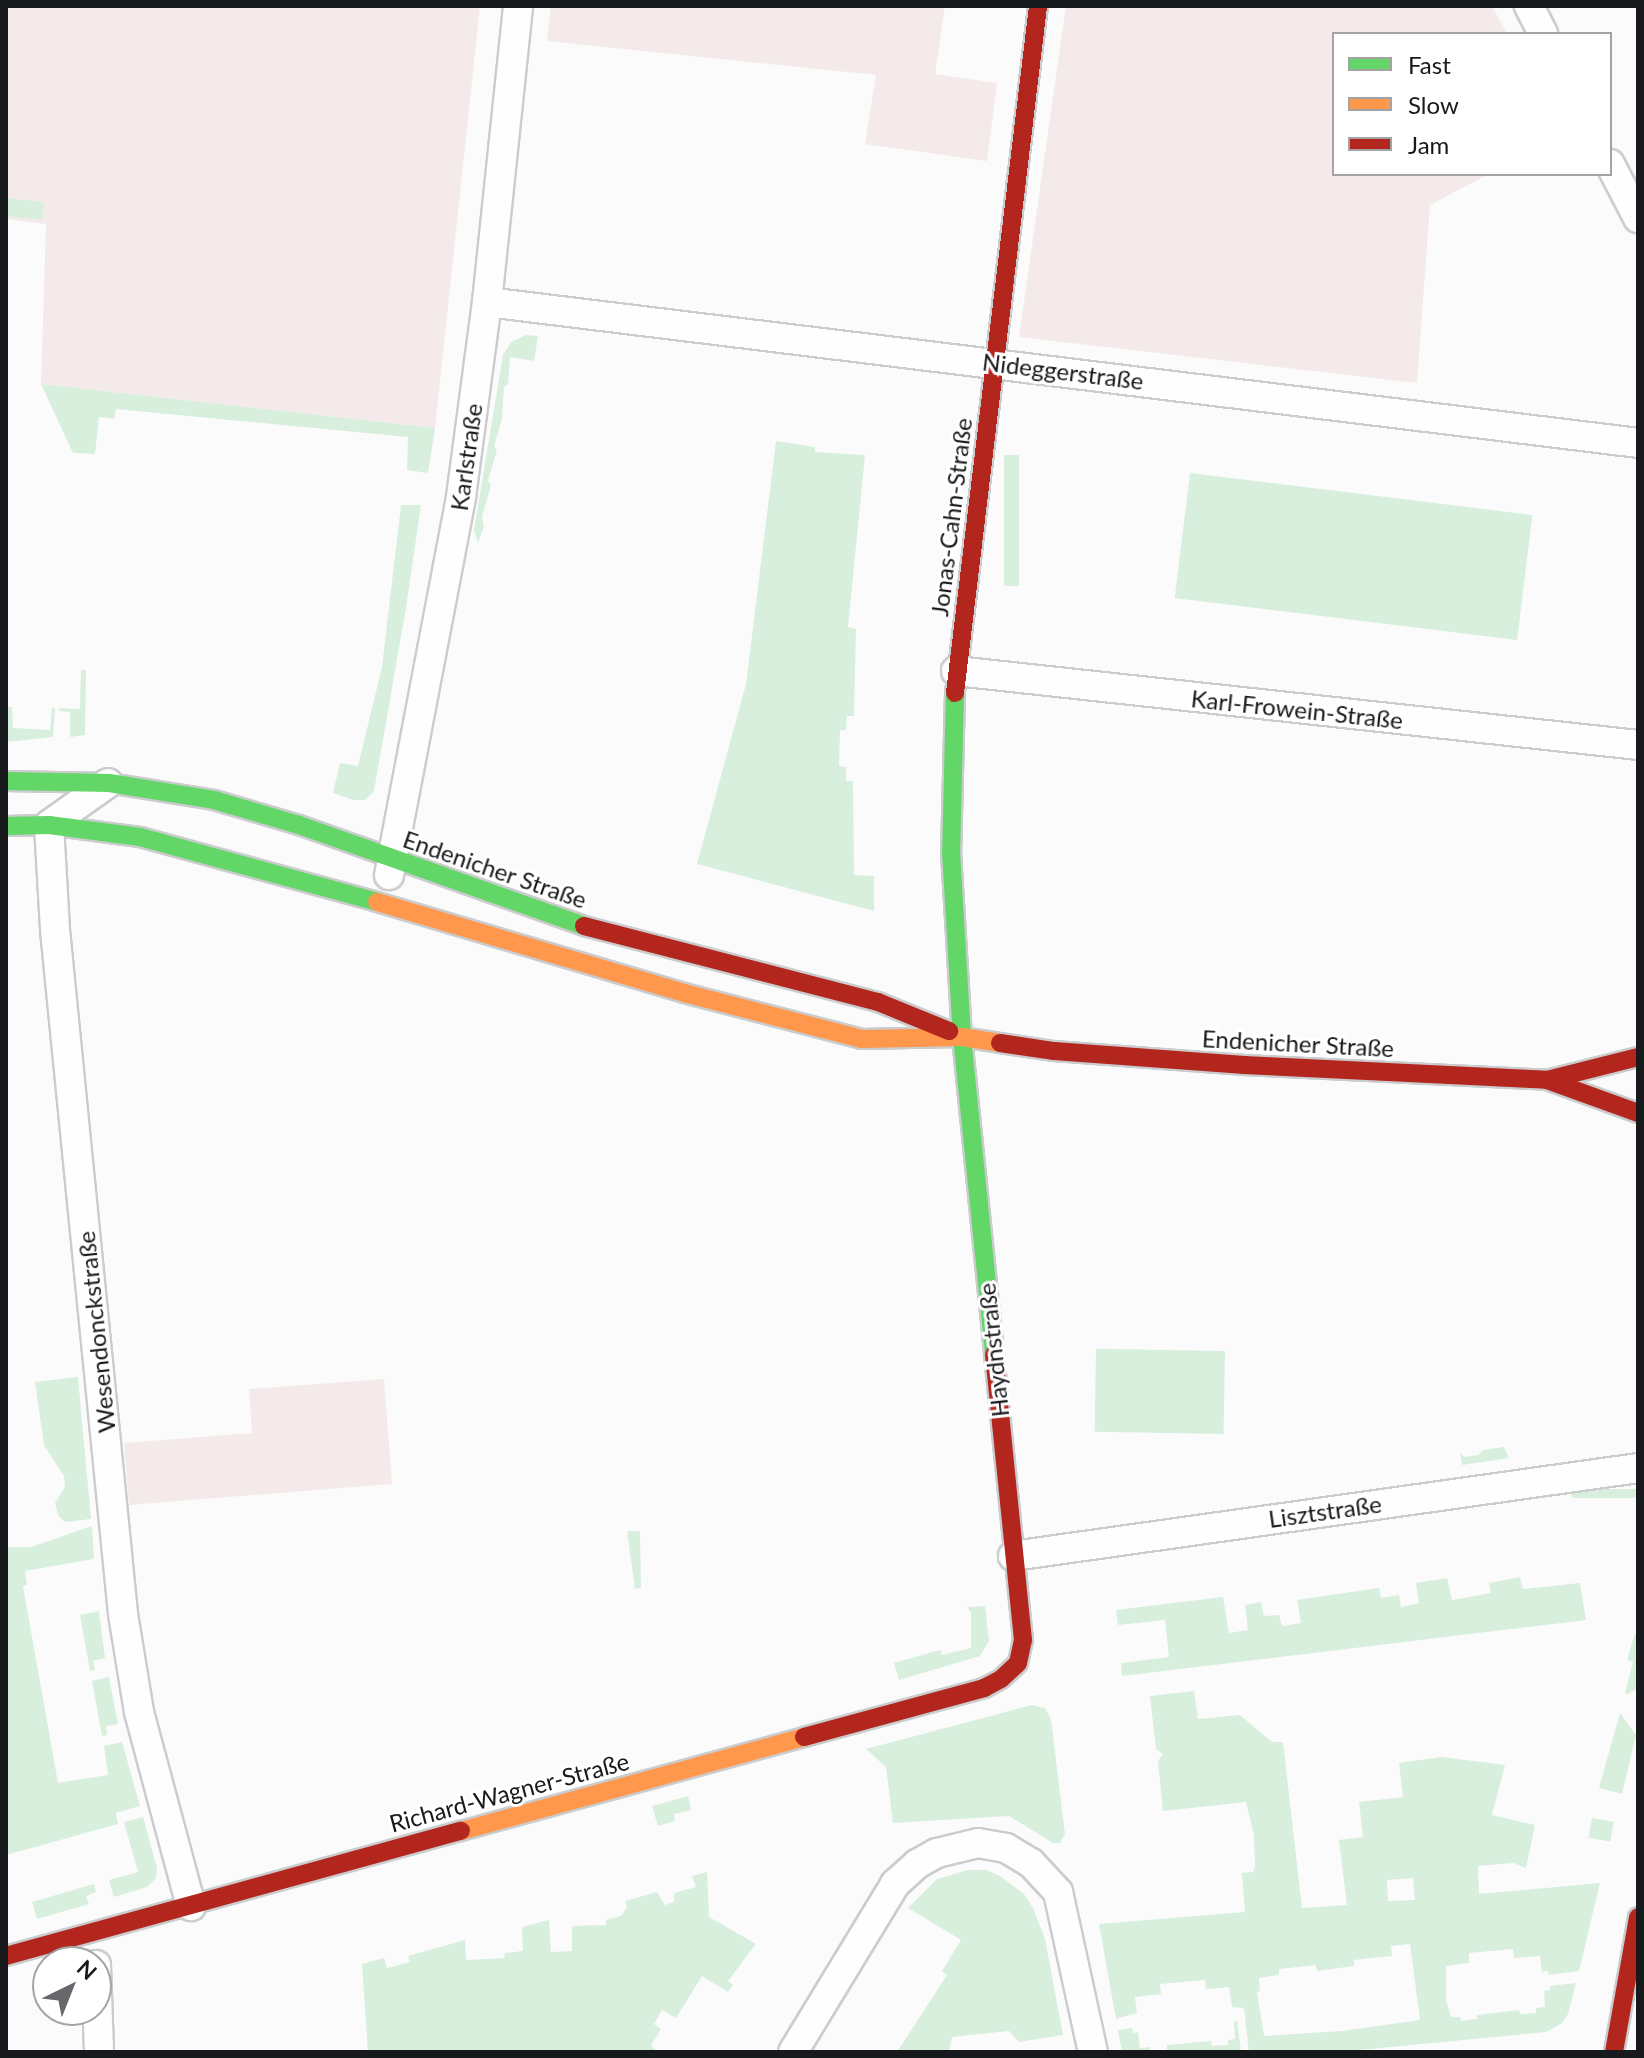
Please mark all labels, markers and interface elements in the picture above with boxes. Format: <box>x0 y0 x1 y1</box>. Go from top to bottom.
legend <box>1332 32 1612 176</box>
text: Fast <box>1408 50 1451 79</box>
text: Slow <box>1408 90 1459 119</box>
text: Jam <box>1408 130 1449 159</box>
street label: Nideggerstraße <box>981 347 1145 395</box>
street label: Karlstraße <box>444 401 488 513</box>
street label: Jonas-Cahn-Straße <box>925 416 977 618</box>
street label: Karl-Frowein-Straße <box>1190 684 1404 734</box>
street label: Endenicher Straße <box>399 824 591 914</box>
street label: Endenicher Straße <box>1201 1024 1395 1062</box>
street label: Wesendonckstraße <box>71 1230 121 1434</box>
street label: Haydnstraße <box>972 1282 1014 1418</box>
street label: Lisztstraße <box>1267 1489 1383 1533</box>
street label: Richard-Wagner-Straße <box>386 1746 632 1838</box>
north arrow <box>32 1946 112 2026</box>
text: N <box>72 1954 103 1985</box>

